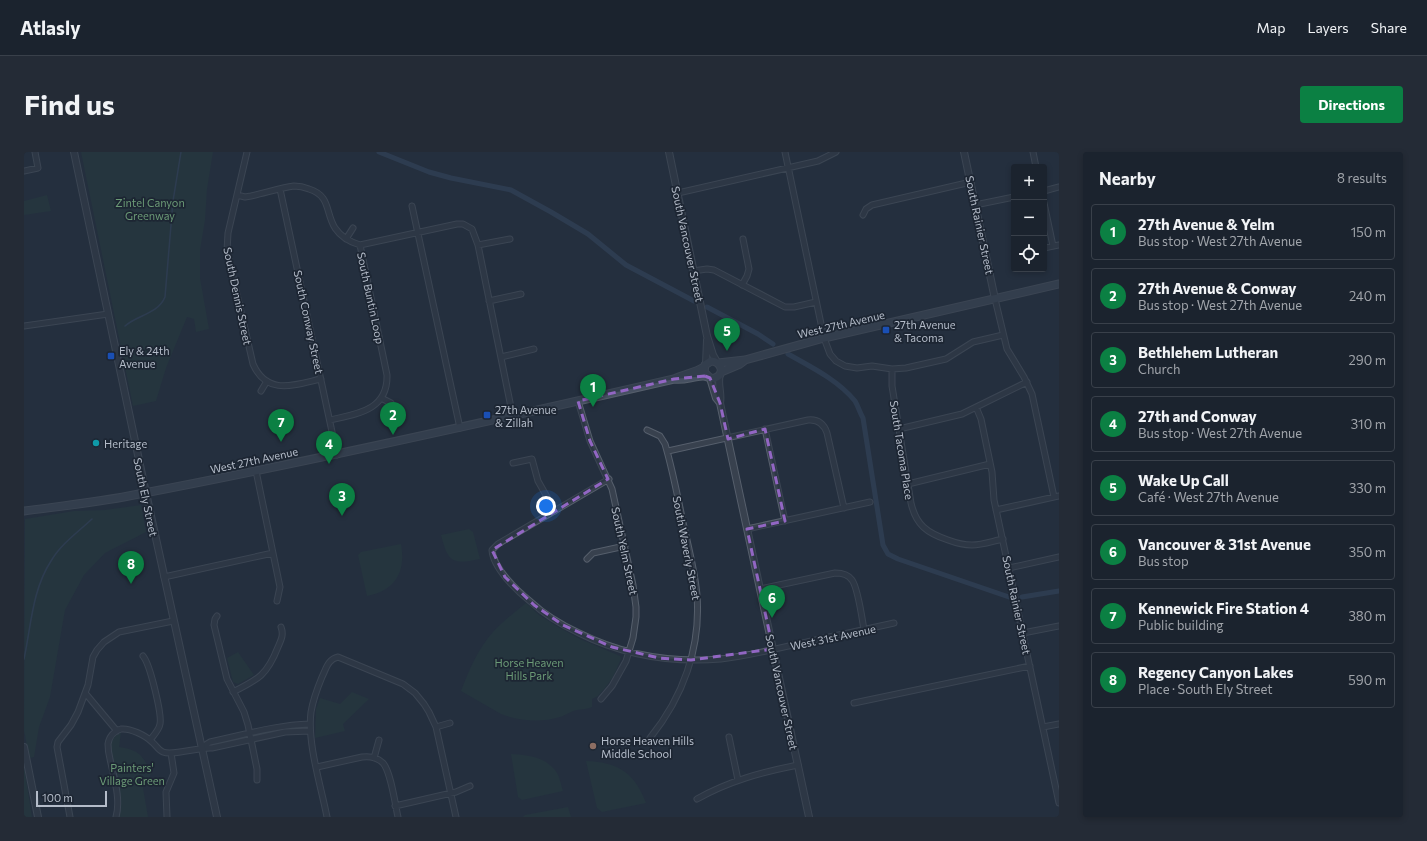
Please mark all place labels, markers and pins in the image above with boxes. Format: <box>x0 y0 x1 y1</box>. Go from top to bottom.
pin: 5 <box>714 318 740 351</box>
place label: 27th Avenue & Tacoma <box>894 318 956 344</box>
marker: 27th Avenue & Tacoma <box>881 325 891 335</box>
place label: Ely & 24th Avenue <box>119 344 170 370</box>
marker: Ely & 24th Avenue <box>106 351 116 361</box>
pin: 1 <box>580 374 606 407</box>
pin: 2 <box>380 402 406 435</box>
place label: 27th Avenue & Zillah <box>495 403 557 429</box>
pin: 7 <box>268 409 294 442</box>
marker: 27th Avenue & Zillah <box>482 410 492 420</box>
pin: 4 <box>316 431 342 464</box>
place label: Heritage <box>104 437 147 450</box>
marker: Heritage <box>91 438 101 448</box>
pin: 3 <box>329 483 355 516</box>
pin: 8 <box>118 551 144 584</box>
pin: 6 <box>759 585 785 618</box>
place label: Horse Heaven Hills Middle School <box>601 734 694 760</box>
marker: Horse Heaven Hills Middle School <box>588 741 598 751</box>

